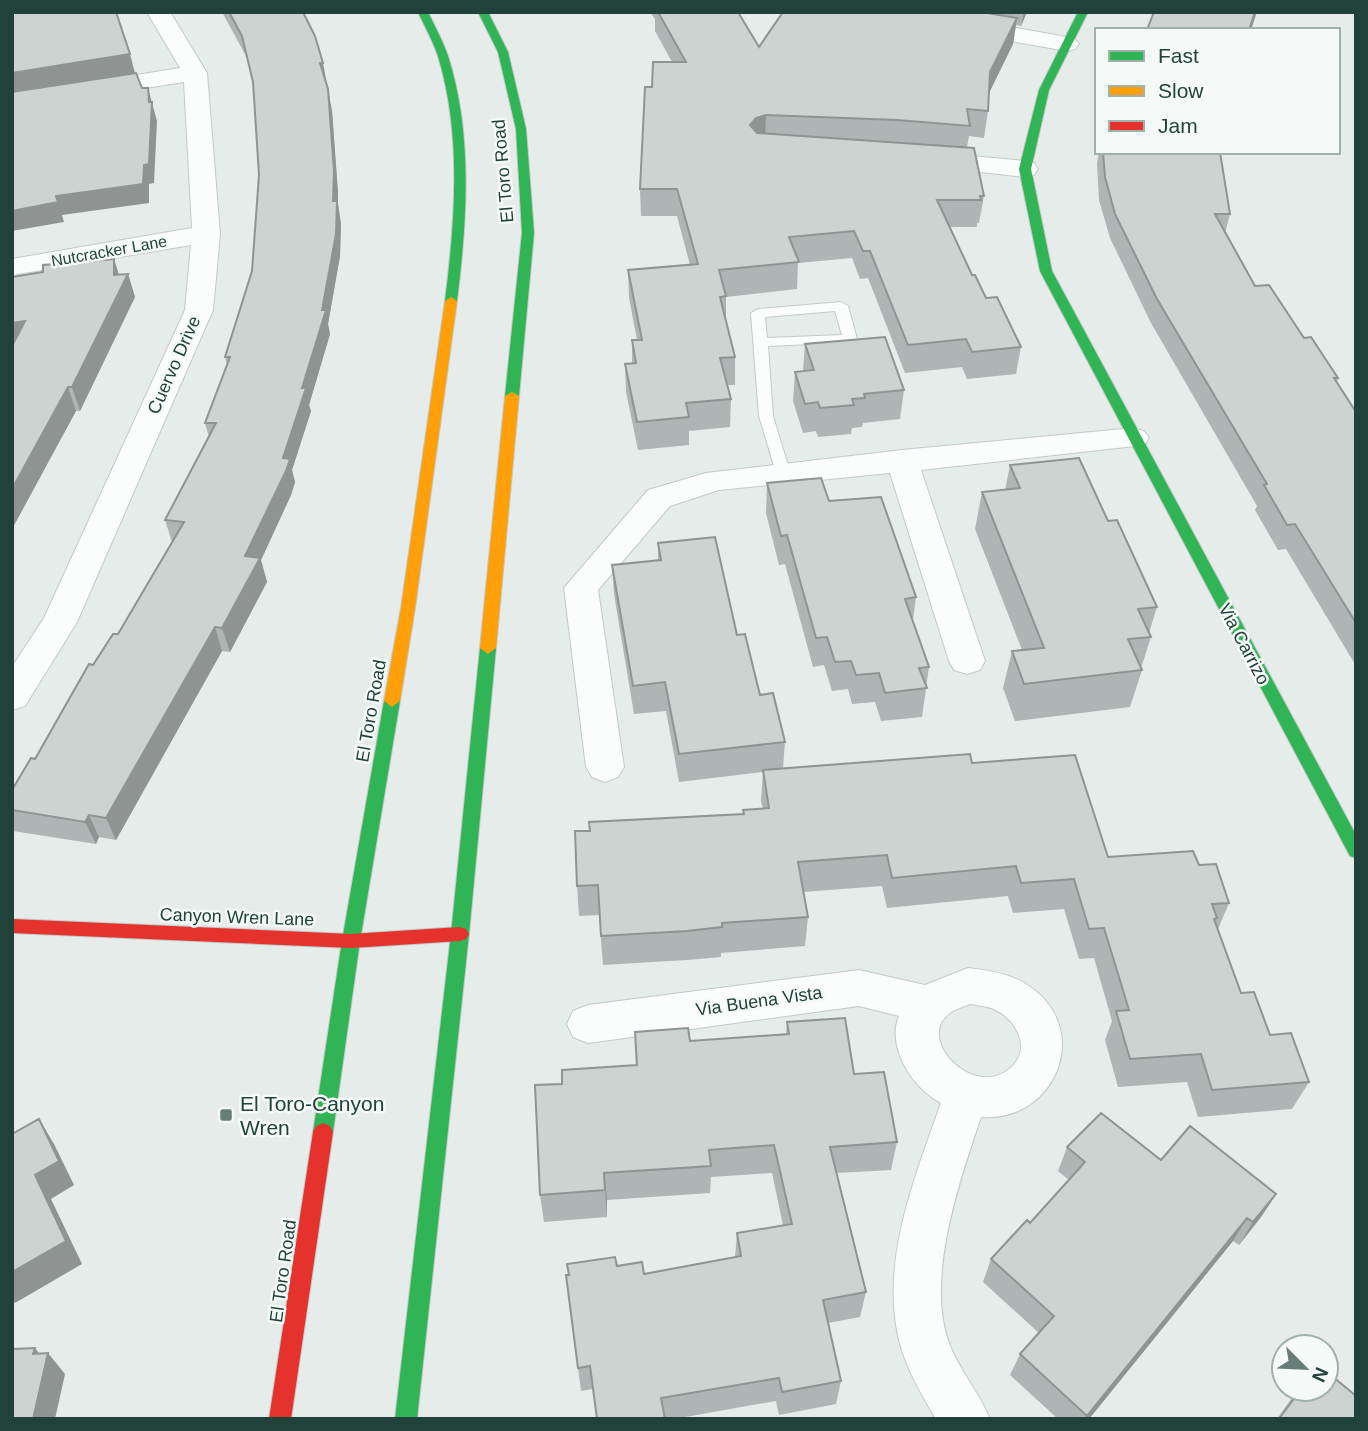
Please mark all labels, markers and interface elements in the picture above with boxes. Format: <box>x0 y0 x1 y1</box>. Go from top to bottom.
legend <box>1095 28 1340 154</box>
text: Fast <box>1158 44 1199 67</box>
text: Slow <box>1158 79 1204 102</box>
text: Jam <box>1158 114 1198 137</box>
street label: El Toro Road <box>489 118 517 224</box>
street label: Nutcracker Lane <box>50 232 168 270</box>
street label: Cuervo Drive <box>144 313 204 417</box>
street label: Via Carrizo <box>1214 600 1274 688</box>
street label: El Toro Road <box>352 658 390 764</box>
street label: Canyon Wren Lane <box>159 904 315 930</box>
street label: Via Buena Vista <box>695 982 824 1020</box>
place label: El Toro-Canyon Wren <box>240 1092 384 1139</box>
marker: El Toro-Canyon Wren <box>218 1107 234 1123</box>
street label: El Toro Road <box>266 1218 300 1324</box>
north arrow <box>1270 1333 1340 1403</box>
text: N <box>1308 1364 1332 1385</box>

